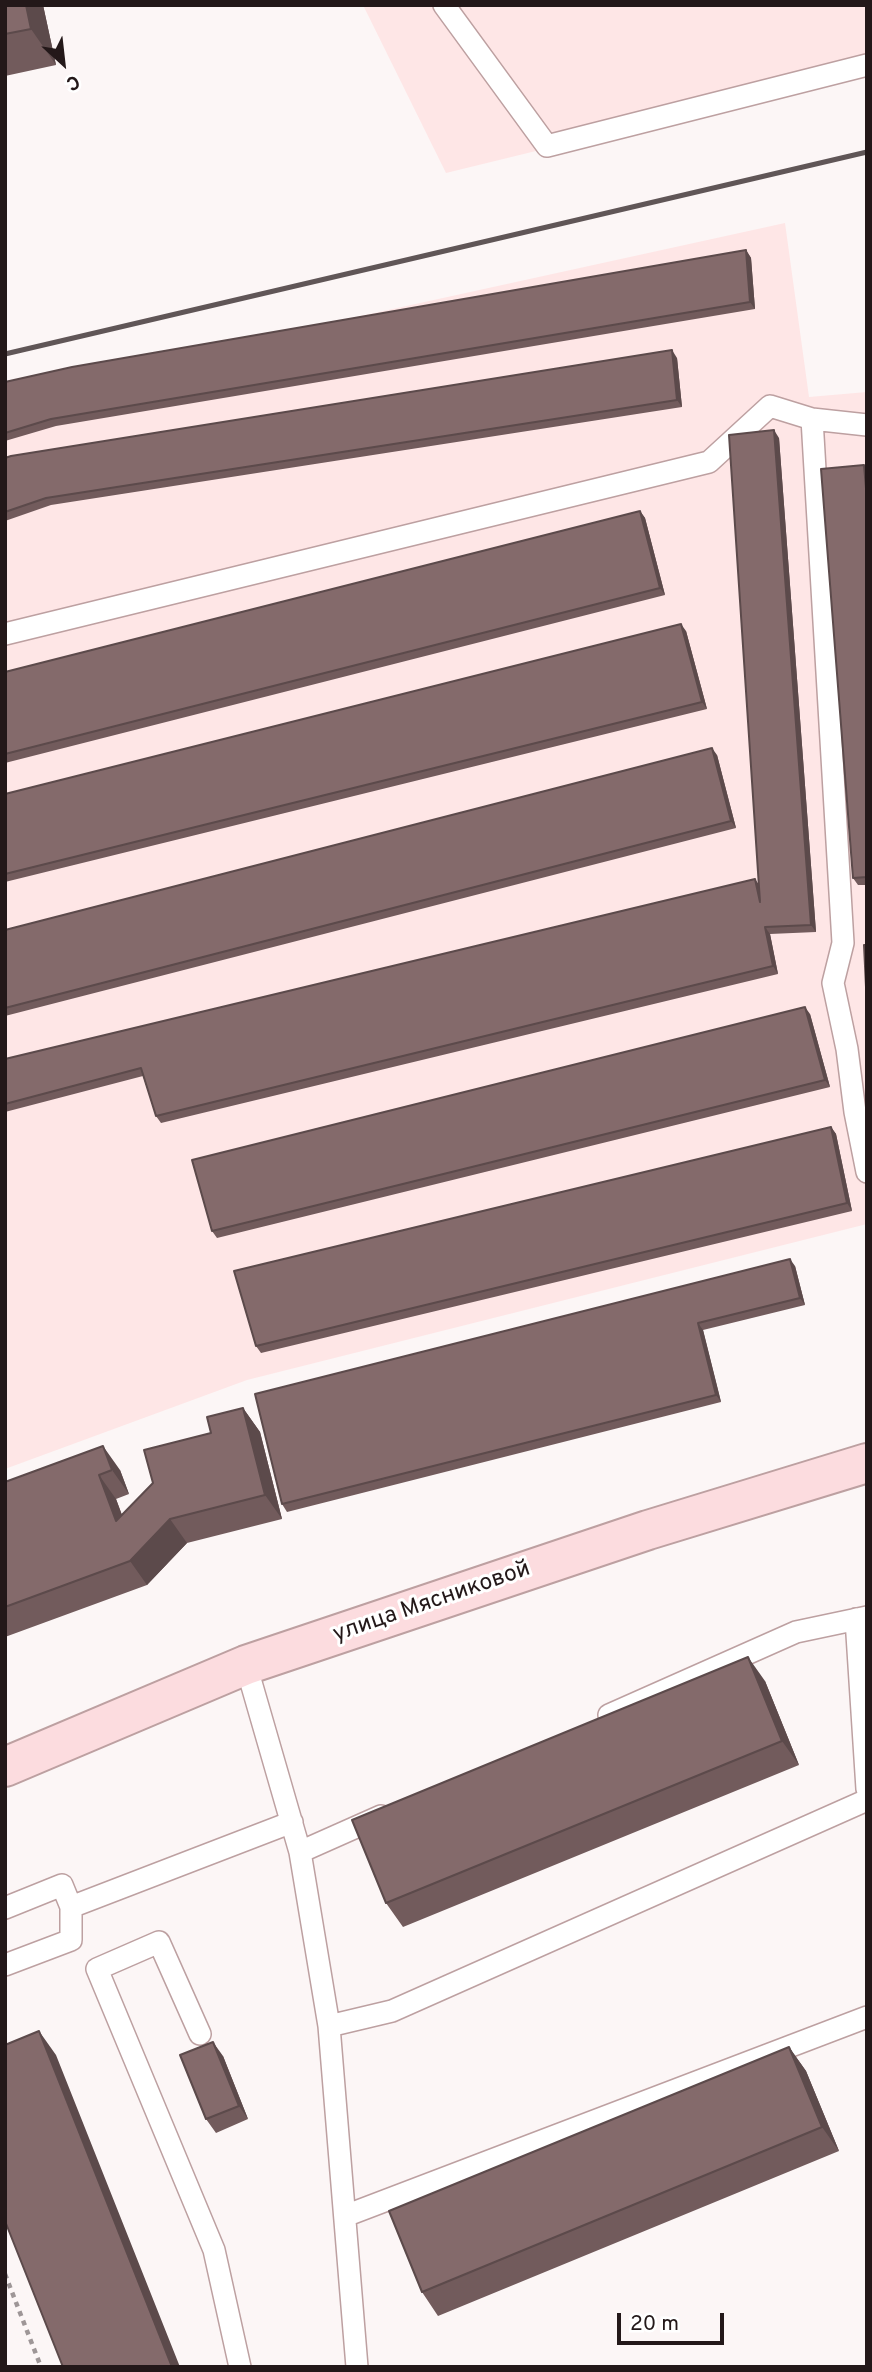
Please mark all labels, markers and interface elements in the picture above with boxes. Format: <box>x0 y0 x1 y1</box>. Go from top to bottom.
north arrow <box>28 28 98 98</box>
text: С <box>62 68 83 95</box>
street label: улица Мясниковой <box>330 1556 534 1650</box>
scale bar <box>620 2298 727 2342</box>
text: 20 m <box>630 2311 679 2338</box>

